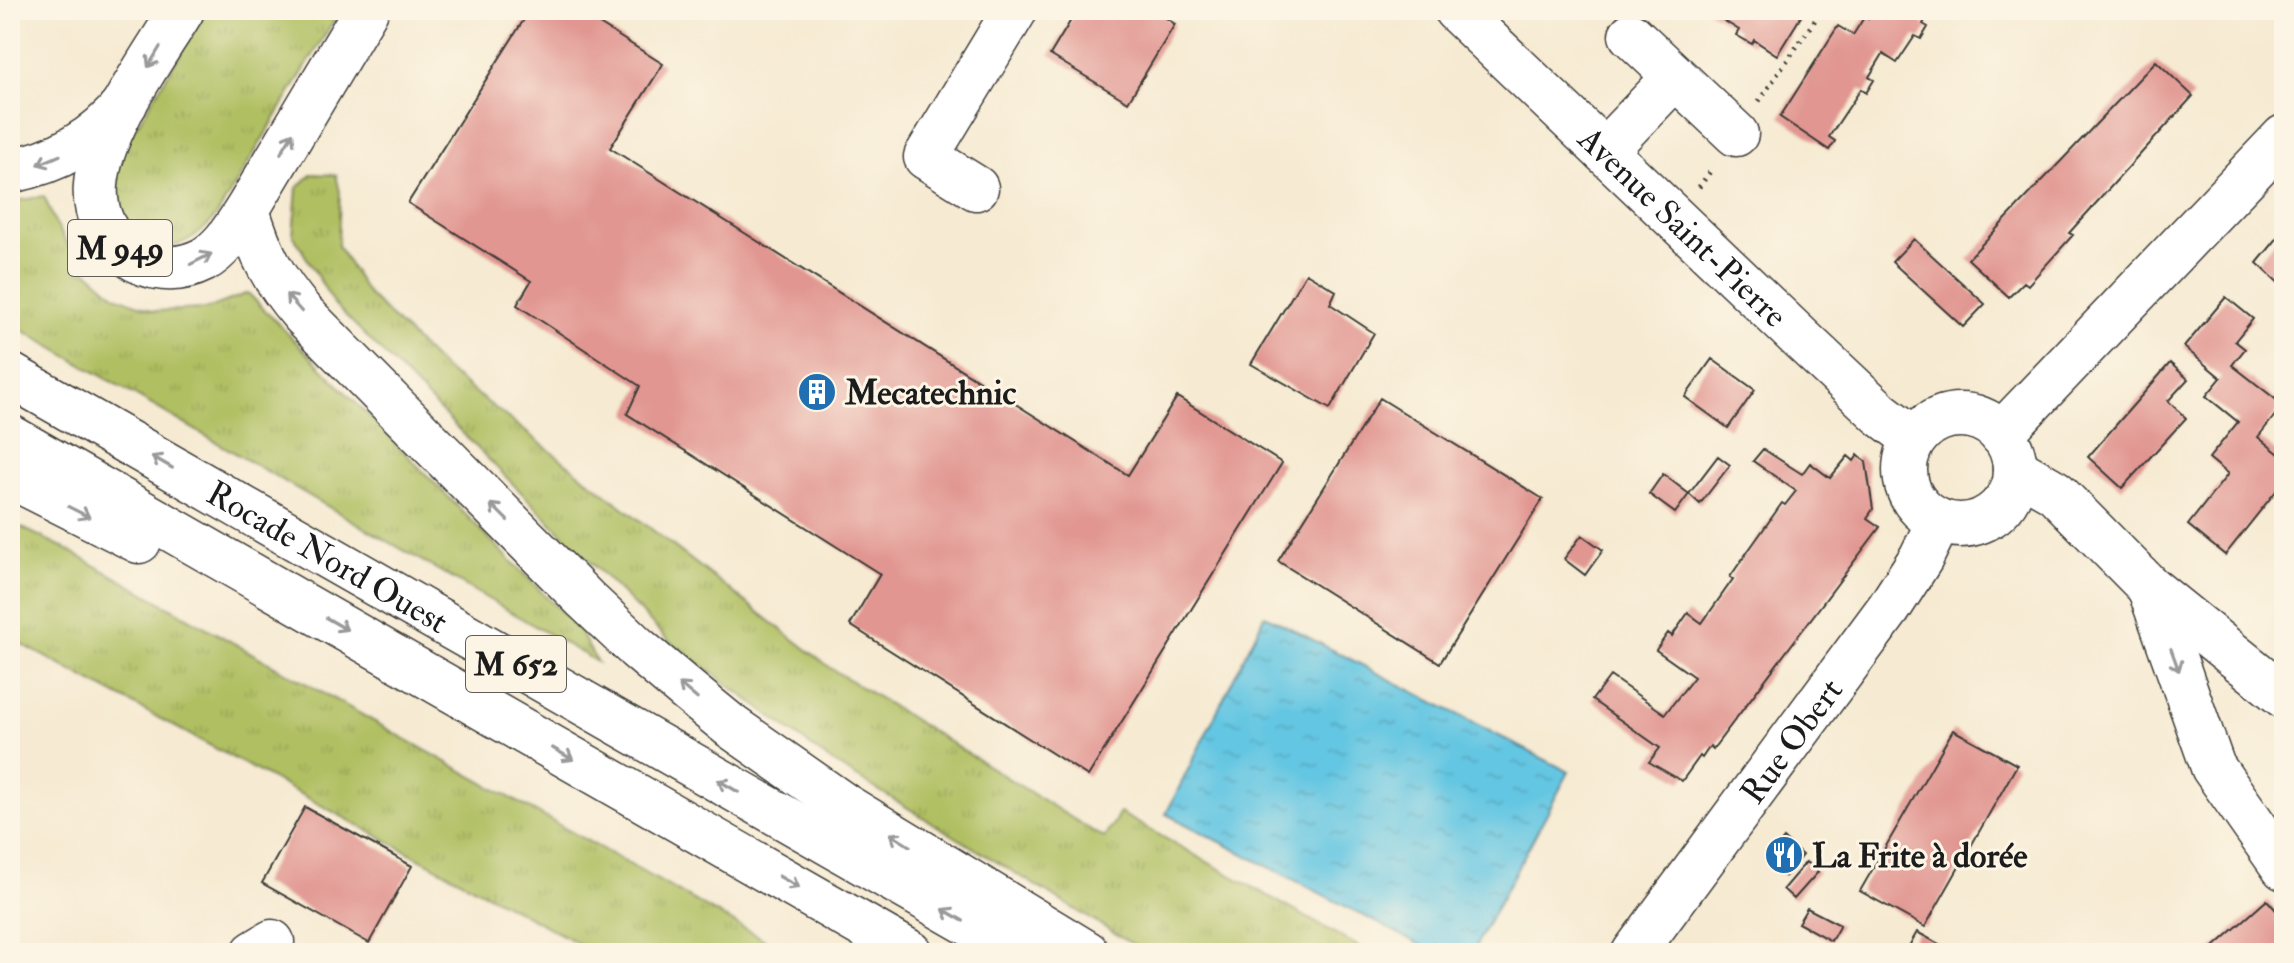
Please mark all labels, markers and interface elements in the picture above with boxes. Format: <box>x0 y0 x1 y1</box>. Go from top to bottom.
one-way arrow <box>145 45 161 68</box>
street label: Avenue Saint-Pierre <box>1568 117 1796 337</box>
one-way arrow <box>279 132 295 155</box>
one-way arrow <box>37 154 61 168</box>
road number: M 949 <box>68 220 172 276</box>
one-way arrow <box>189 251 213 267</box>
one-way arrow <box>285 293 303 313</box>
building icon: Mecatechnic <box>796 371 838 413</box>
place label: Mecatechnic <box>844 372 1016 415</box>
one-way arrow <box>151 454 174 470</box>
street label: Rocade Nord Ouest <box>199 472 455 644</box>
one-way arrow <box>490 503 509 522</box>
one-way arrow <box>67 504 91 520</box>
one-way arrow <box>325 617 348 633</box>
road number: M 652 <box>466 636 566 692</box>
one-way arrow <box>2169 647 2184 672</box>
street label: Rue Obert <box>1732 670 1853 813</box>
one-way arrow <box>678 682 698 700</box>
one-way arrow <box>551 746 574 762</box>
one-way arrow <box>716 778 740 793</box>
one-way arrow <box>889 832 912 848</box>
restaurant icon: La Frite à dorée <box>1763 834 1805 876</box>
place label: La Frite à dorée <box>1812 835 2028 878</box>
one-way arrow <box>776 875 800 890</box>
one-way arrow <box>942 906 966 922</box>

